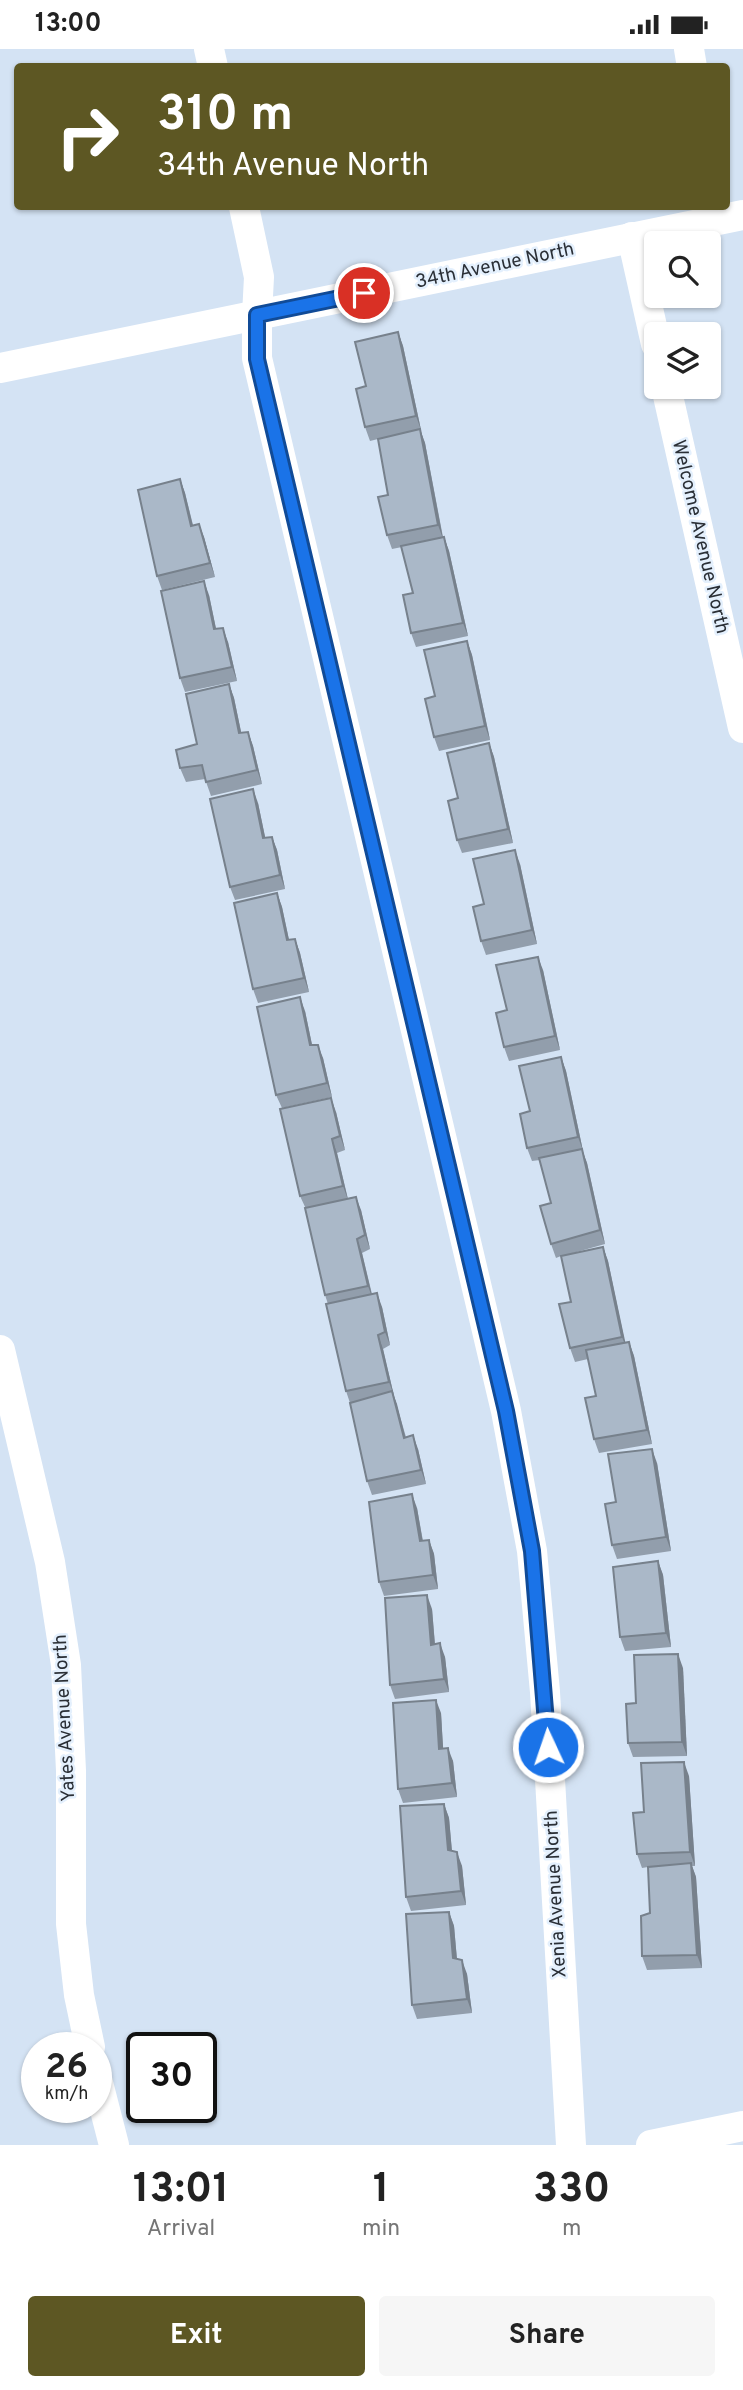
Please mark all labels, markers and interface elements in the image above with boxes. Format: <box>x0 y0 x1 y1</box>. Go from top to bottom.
text: 13:00 <box>35 8 102 41</box>
text: 310 m <box>157 86 293 148</box>
icon: right <box>42 91 133 182</box>
text: 34th Avenue North <box>157 147 429 187</box>
map controls <box>644 231 721 399</box>
button: search <box>644 231 721 308</box>
street label: 34th Avenue North <box>413 237 577 295</box>
pin <box>334 263 394 323</box>
icon: arrive <box>345 274 383 312</box>
button: layers <box>644 322 721 399</box>
street label: Welcome Avenue North <box>666 438 734 636</box>
street label: Yates Avenue North <box>49 1634 81 1802</box>
position arrow <box>511 1710 585 1784</box>
street label: Xenia Avenue North <box>540 1810 572 1978</box>
speed limit sign: 30 <box>126 2032 217 2123</box>
text: 26 <box>45 2046 88 2090</box>
text: km/h <box>45 2083 88 2106</box>
text: 13:01 <box>133 2164 229 2217</box>
text: 1 <box>373 2164 390 2217</box>
text: 330 <box>533 2164 610 2217</box>
text: Arrival <box>147 2215 215 2244</box>
text: min <box>362 2215 400 2244</box>
text: m <box>562 2215 581 2244</box>
button: Exit <box>28 2296 365 2376</box>
button: Share <box>379 2296 715 2376</box>

